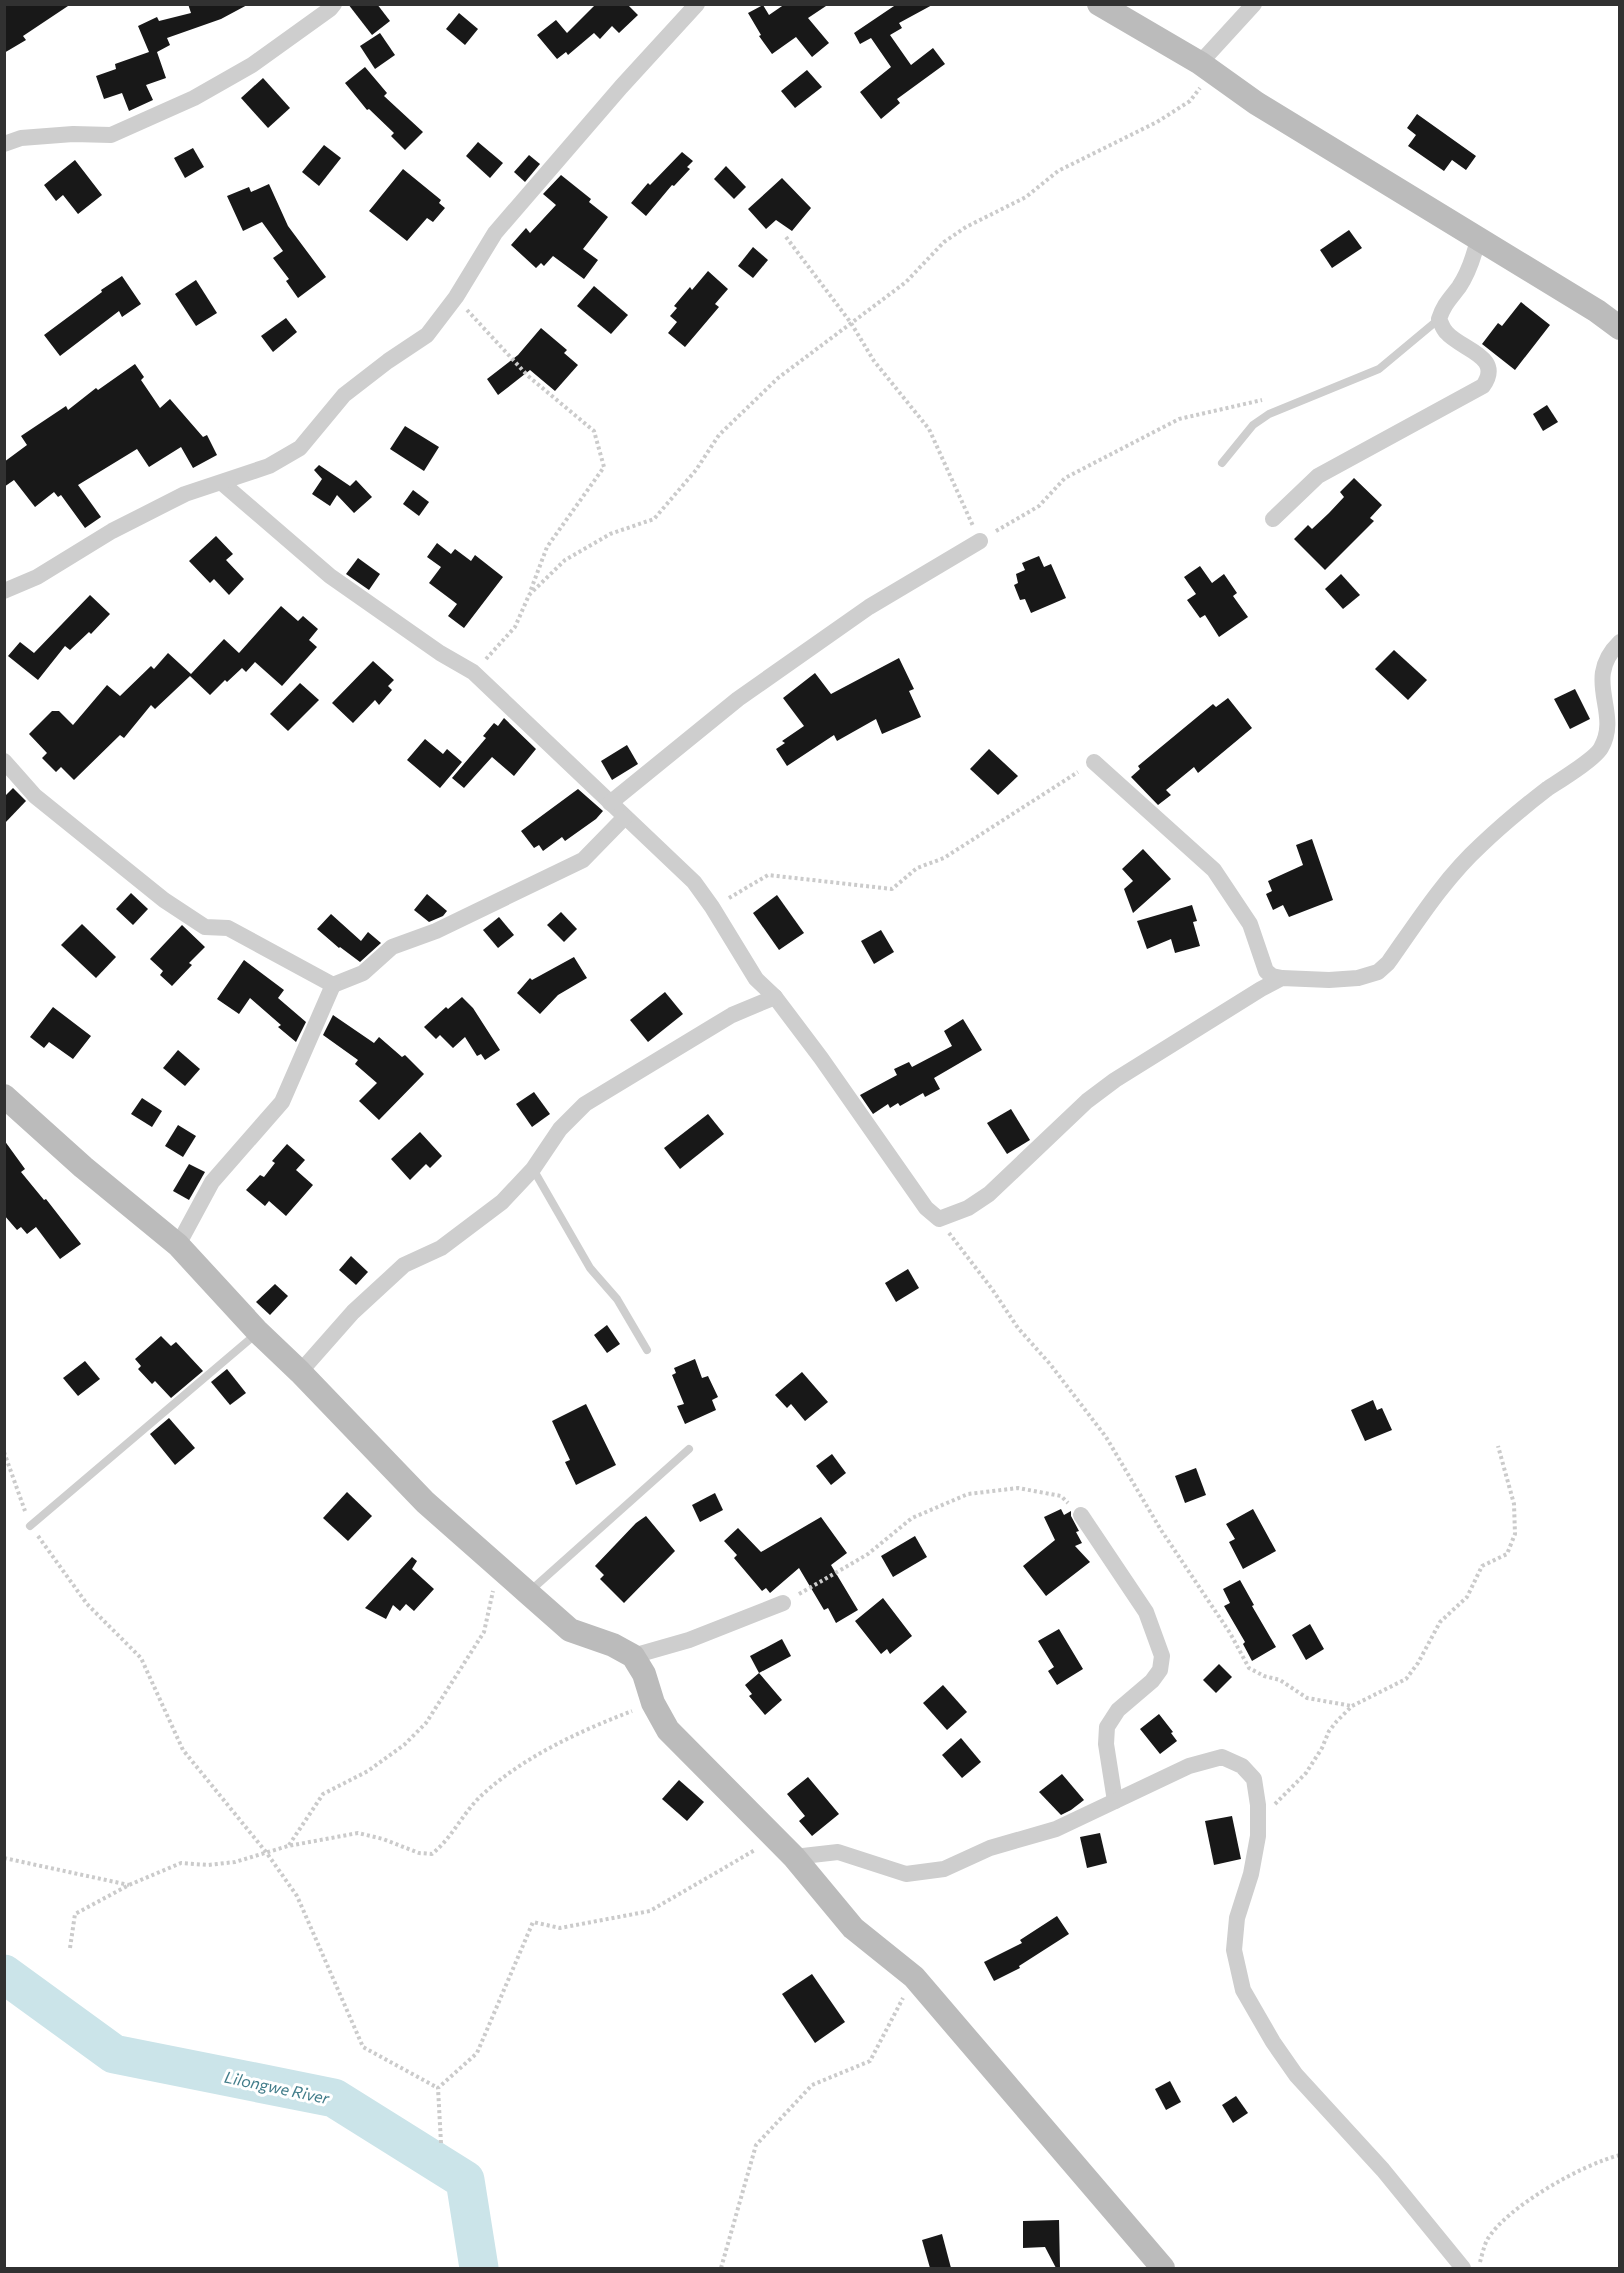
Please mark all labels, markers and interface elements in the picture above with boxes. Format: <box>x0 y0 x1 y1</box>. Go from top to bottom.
water label: Lilongwe River <box>223 2067 332 2107</box>

